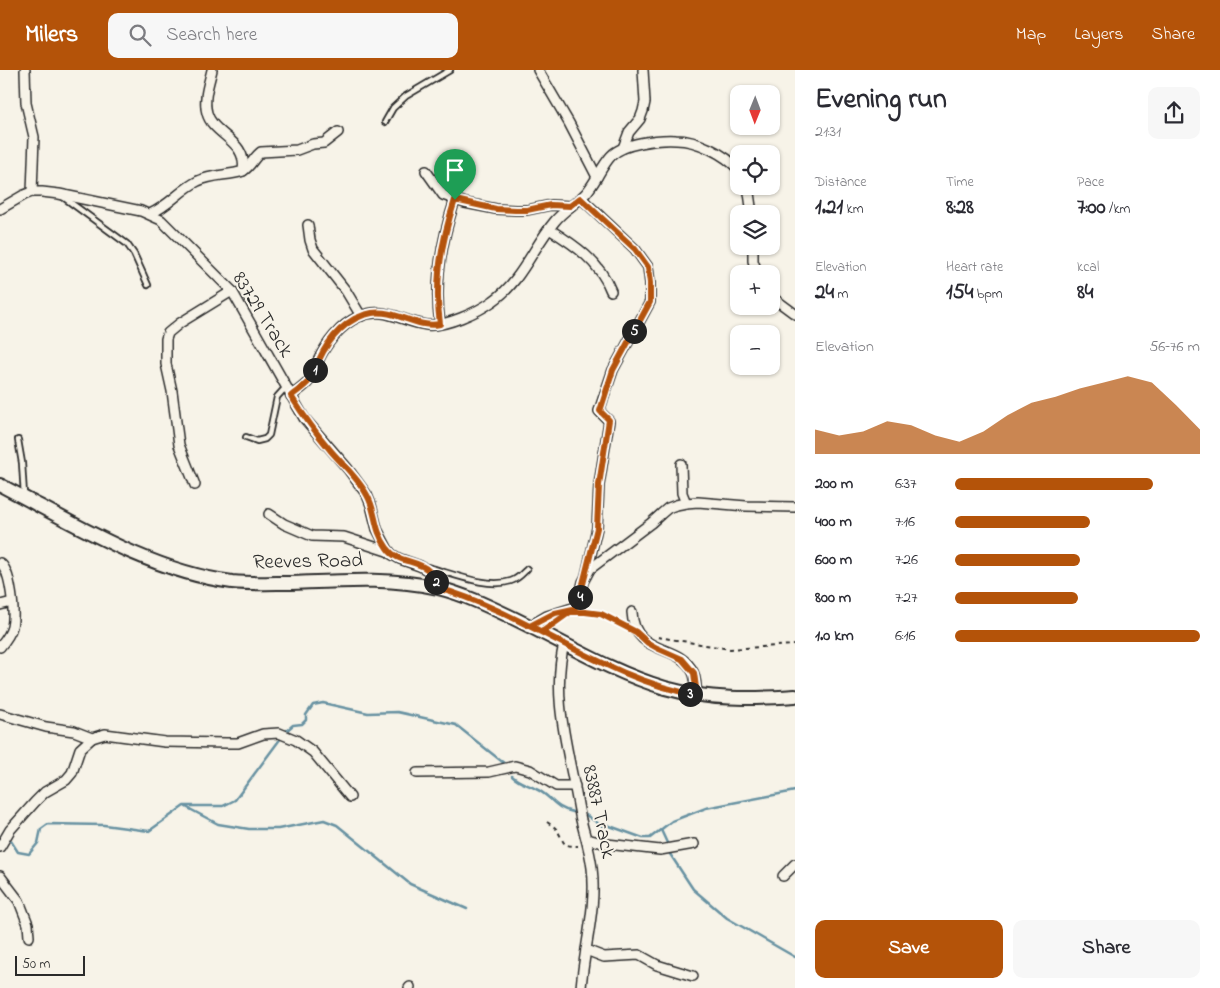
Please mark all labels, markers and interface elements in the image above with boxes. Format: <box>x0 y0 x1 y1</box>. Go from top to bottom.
search box <box>108 13 458 58</box>
text: Milers <box>25 18 78 53</box>
icon: search <box>126 21 154 49</box>
text: Search here <box>166 22 257 49</box>
text: Map <box>1016 22 1046 48</box>
text: Layers <box>1074 22 1124 48</box>
text: Share <box>1152 22 1195 48</box>
text: Evening run <box>815 80 947 121</box>
north arrow <box>730 85 780 135</box>
map controls <box>730 85 780 375</box>
button: share <box>1148 87 1200 139</box>
text: 21:31 <box>815 120 841 144</box>
button: locate <box>730 145 780 195</box>
pin <box>434 149 476 200</box>
icon: arrive <box>441 156 469 184</box>
text: Distance <box>815 172 867 193</box>
text: Time <box>946 172 974 193</box>
text: Pace <box>1077 172 1104 193</box>
text: 1.21 <box>815 193 843 223</box>
text: 8:28 <box>946 193 974 223</box>
text: 7:00 <box>1077 193 1106 223</box>
text: km <box>843 199 864 220</box>
text: /km <box>1106 199 1130 220</box>
button: layers <box>730 205 780 255</box>
text: Elevation <box>815 257 866 278</box>
text: Heart rate <box>946 257 1003 278</box>
text: kcal <box>1077 257 1099 278</box>
button: + <box>730 265 780 315</box>
street label: 83729 Track <box>224 267 300 364</box>
text: 24 <box>815 278 834 308</box>
text: 154 <box>946 278 973 308</box>
text: 84 <box>1077 278 1094 308</box>
text: m <box>834 284 848 305</box>
text: bpm <box>973 284 1003 305</box>
pin: 5 <box>622 318 646 344</box>
text: 5 <box>630 321 639 342</box>
button: − <box>730 325 780 375</box>
text: Elevation <box>815 335 874 359</box>
text: 56–76 m <box>1149 335 1200 359</box>
pin: 1 <box>302 358 328 382</box>
text: 1 <box>313 360 318 381</box>
text: 200 m <box>815 472 853 496</box>
text: 6:37 <box>895 472 917 496</box>
text: 400 m <box>815 510 852 534</box>
text: 7:16 <box>895 510 915 534</box>
street label: Reeves Road <box>253 546 364 578</box>
text: 600 m <box>815 548 852 572</box>
text: 7:26 <box>895 548 918 572</box>
pin: 2 <box>424 570 448 594</box>
text: 2 <box>433 572 440 593</box>
pin: 4 <box>568 584 592 610</box>
text: 800 m <box>815 586 851 610</box>
text: 7:27 <box>895 586 918 610</box>
text: 4 <box>578 587 583 608</box>
text: 1.0 km <box>815 624 854 648</box>
text: 6:16 <box>895 624 916 648</box>
pin: 3 <box>678 682 702 706</box>
text: 3 <box>688 684 693 705</box>
street label: 83887 Track <box>573 763 623 862</box>
button: Save <box>815 920 1003 978</box>
button: Share <box>1013 920 1200 978</box>
scale bar <box>15 953 85 976</box>
text: 50 m <box>22 954 50 975</box>

